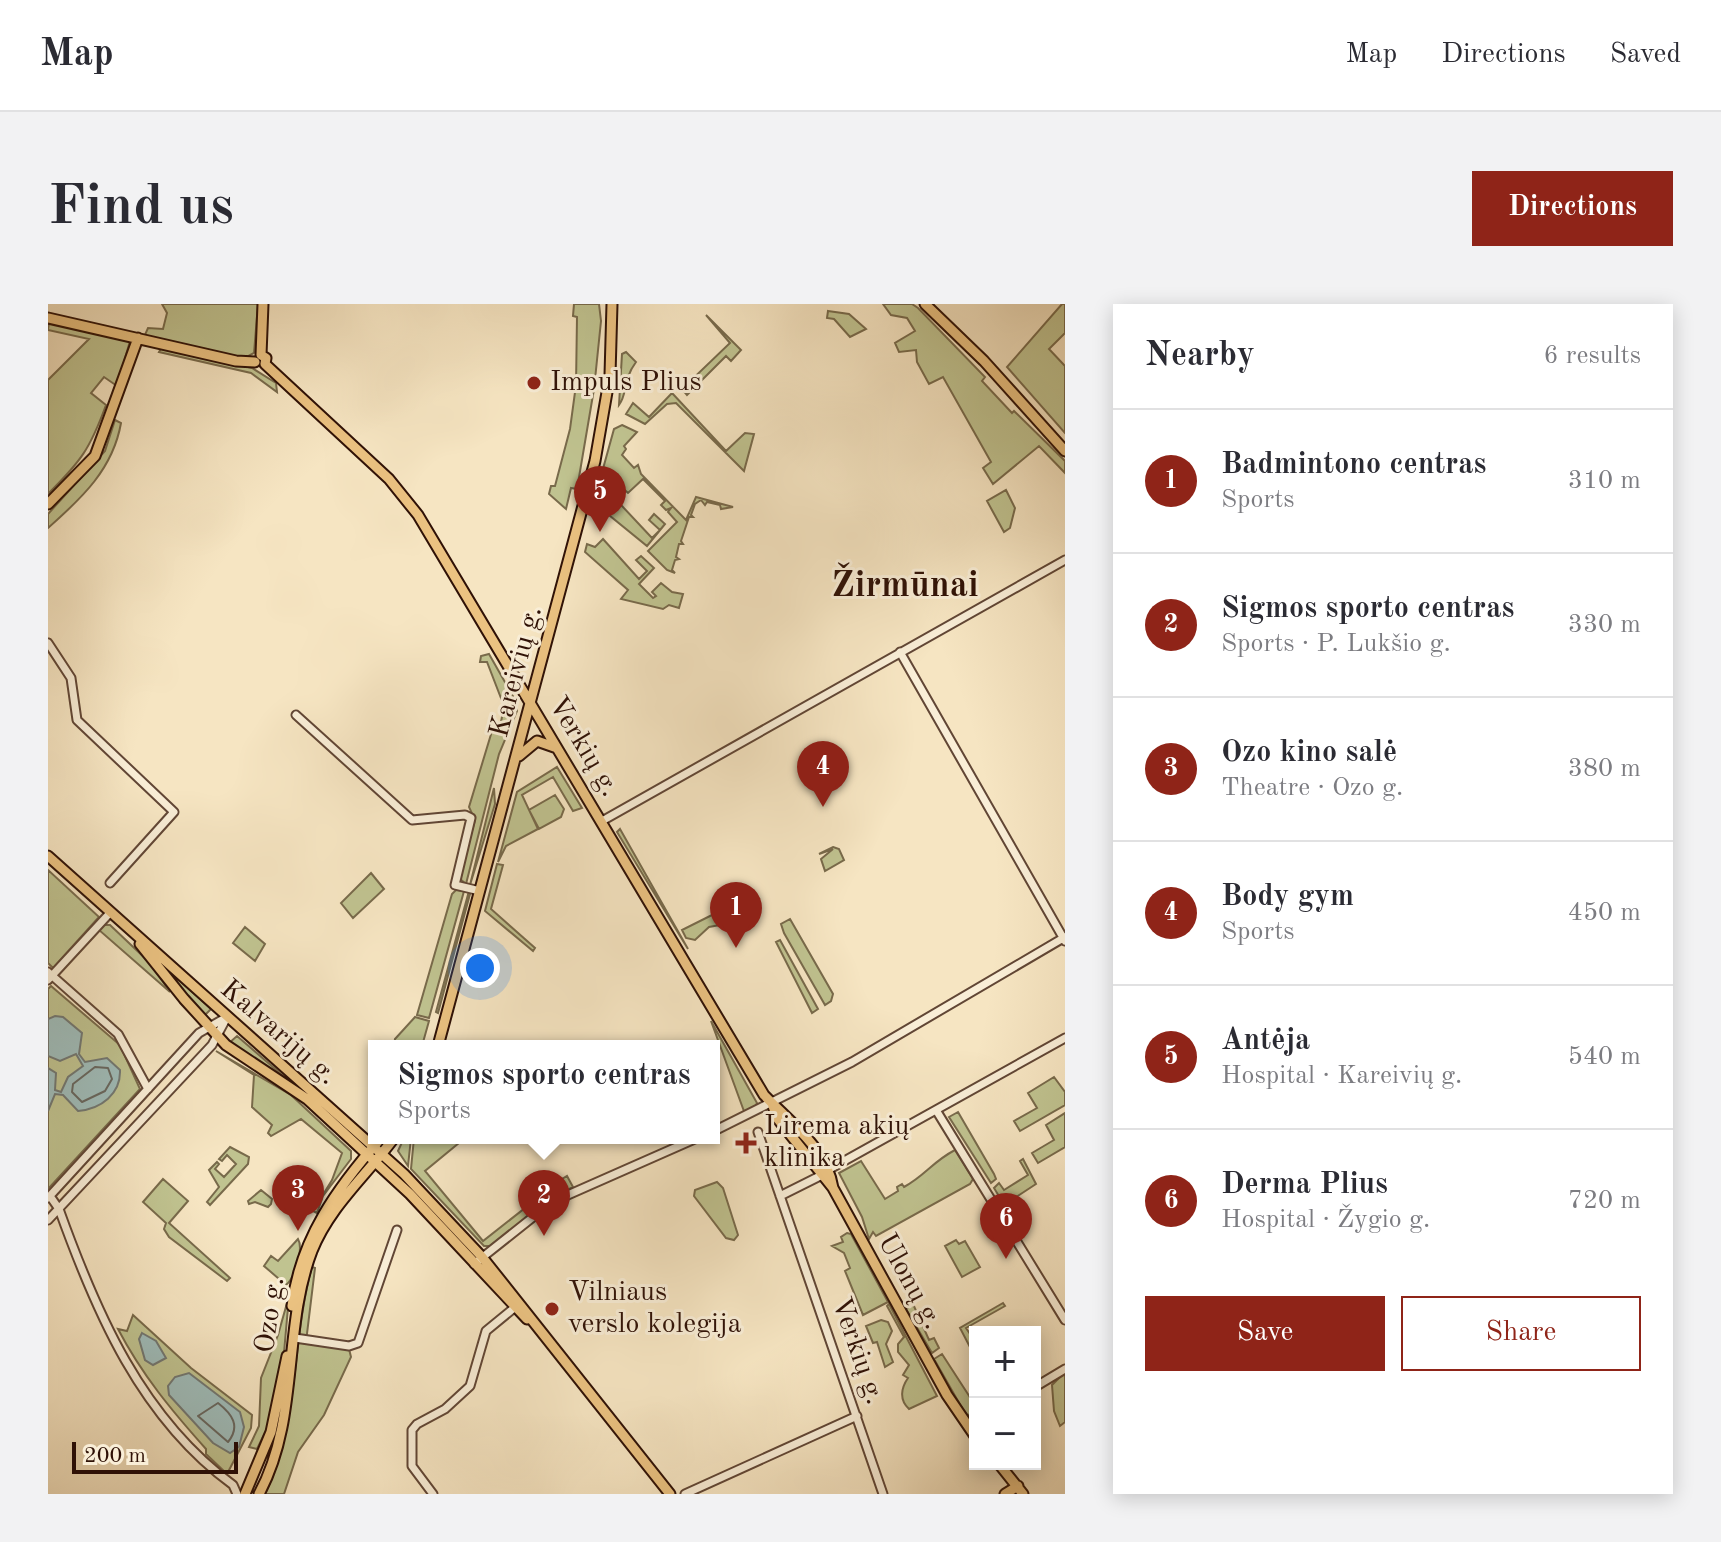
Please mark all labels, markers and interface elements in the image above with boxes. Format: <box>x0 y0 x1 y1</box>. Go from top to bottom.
text: Map <box>40 36 114 74</box>
text: Map <box>1345 41 1397 69</box>
text: Directions <box>1441 41 1566 69</box>
text: Saved <box>1610 41 1681 69</box>
button: Directions <box>1472 171 1673 246</box>
text: Find us <box>48 180 234 236</box>
text: Nearby <box>1145 339 1255 373</box>
text: 6 results <box>1543 343 1641 369</box>
place label: Impuls Plius <box>550 369 702 397</box>
marker: Impuls Plius <box>525 374 543 392</box>
text: Badmintono centras <box>1221 450 1486 480</box>
pin: 5 <box>574 466 626 532</box>
text: 1 <box>1163 468 1179 494</box>
text: 310 m <box>1568 468 1641 494</box>
text: Sports <box>1221 487 1295 513</box>
district label: Žirmūnai <box>831 562 979 605</box>
text: Sigmos sporto centras <box>1221 594 1514 624</box>
street label: Kareivių g. <box>486 603 548 741</box>
text: 2 <box>1163 612 1179 638</box>
text: 330 m <box>1568 612 1641 638</box>
text: Sports · P. Lukšio g. <box>1221 631 1451 657</box>
street label: Verkių g. <box>542 692 624 802</box>
text: Ozo kino salė <box>1221 738 1397 768</box>
pin: 4 <box>797 741 849 807</box>
text: 3 <box>1163 756 1179 782</box>
text: 380 m <box>1568 756 1641 782</box>
text: Theatre · Ozo g. <box>1221 775 1403 801</box>
pin: 1 <box>710 882 762 948</box>
text: Body gym <box>1221 882 1354 912</box>
text: 4 <box>1163 900 1179 926</box>
text: 450 m <box>1568 900 1641 926</box>
text: Sports <box>1221 919 1295 945</box>
your location <box>460 948 500 988</box>
street label: Kalvarijų g. <box>214 975 342 1091</box>
text: Antėja <box>1221 1026 1310 1056</box>
popup <box>368 1040 720 1144</box>
text: 5 <box>1163 1044 1179 1070</box>
text: 540 m <box>1568 1044 1641 1070</box>
text: Sigmos sporto centras <box>397 1061 691 1091</box>
text: Hospital · Kareivių g. <box>1221 1063 1462 1089</box>
text: Sports <box>397 1098 471 1124</box>
place label: Lirema akių klinika <box>764 1113 910 1173</box>
marker: Lirema akių klinika <box>735 1132 757 1154</box>
pin: 3 <box>272 1165 324 1231</box>
pin: 2 <box>518 1170 570 1236</box>
text: Derma Plius <box>1221 1170 1388 1200</box>
text: 6 <box>1163 1188 1179 1214</box>
text: 720 m <box>1568 1188 1641 1214</box>
pin: 6 <box>980 1193 1032 1259</box>
text: Hospital · Žygio g. <box>1221 1207 1430 1233</box>
street label: Ulonų g. <box>872 1230 946 1334</box>
street label: Ozo g. <box>252 1275 290 1355</box>
place label: Vilniaus verslo kolegija <box>568 1279 742 1339</box>
street label: Verkių g. <box>826 1294 888 1408</box>
button: Save <box>1145 1296 1385 1371</box>
button: Share <box>1401 1296 1641 1371</box>
marker: Vilniaus verslo kolegija <box>543 1300 561 1318</box>
map controls <box>969 1326 1041 1470</box>
button: + <box>969 1326 1041 1398</box>
button: − <box>969 1398 1041 1470</box>
scale bar <box>72 1438 238 1474</box>
text: 200 m <box>84 1445 146 1467</box>

